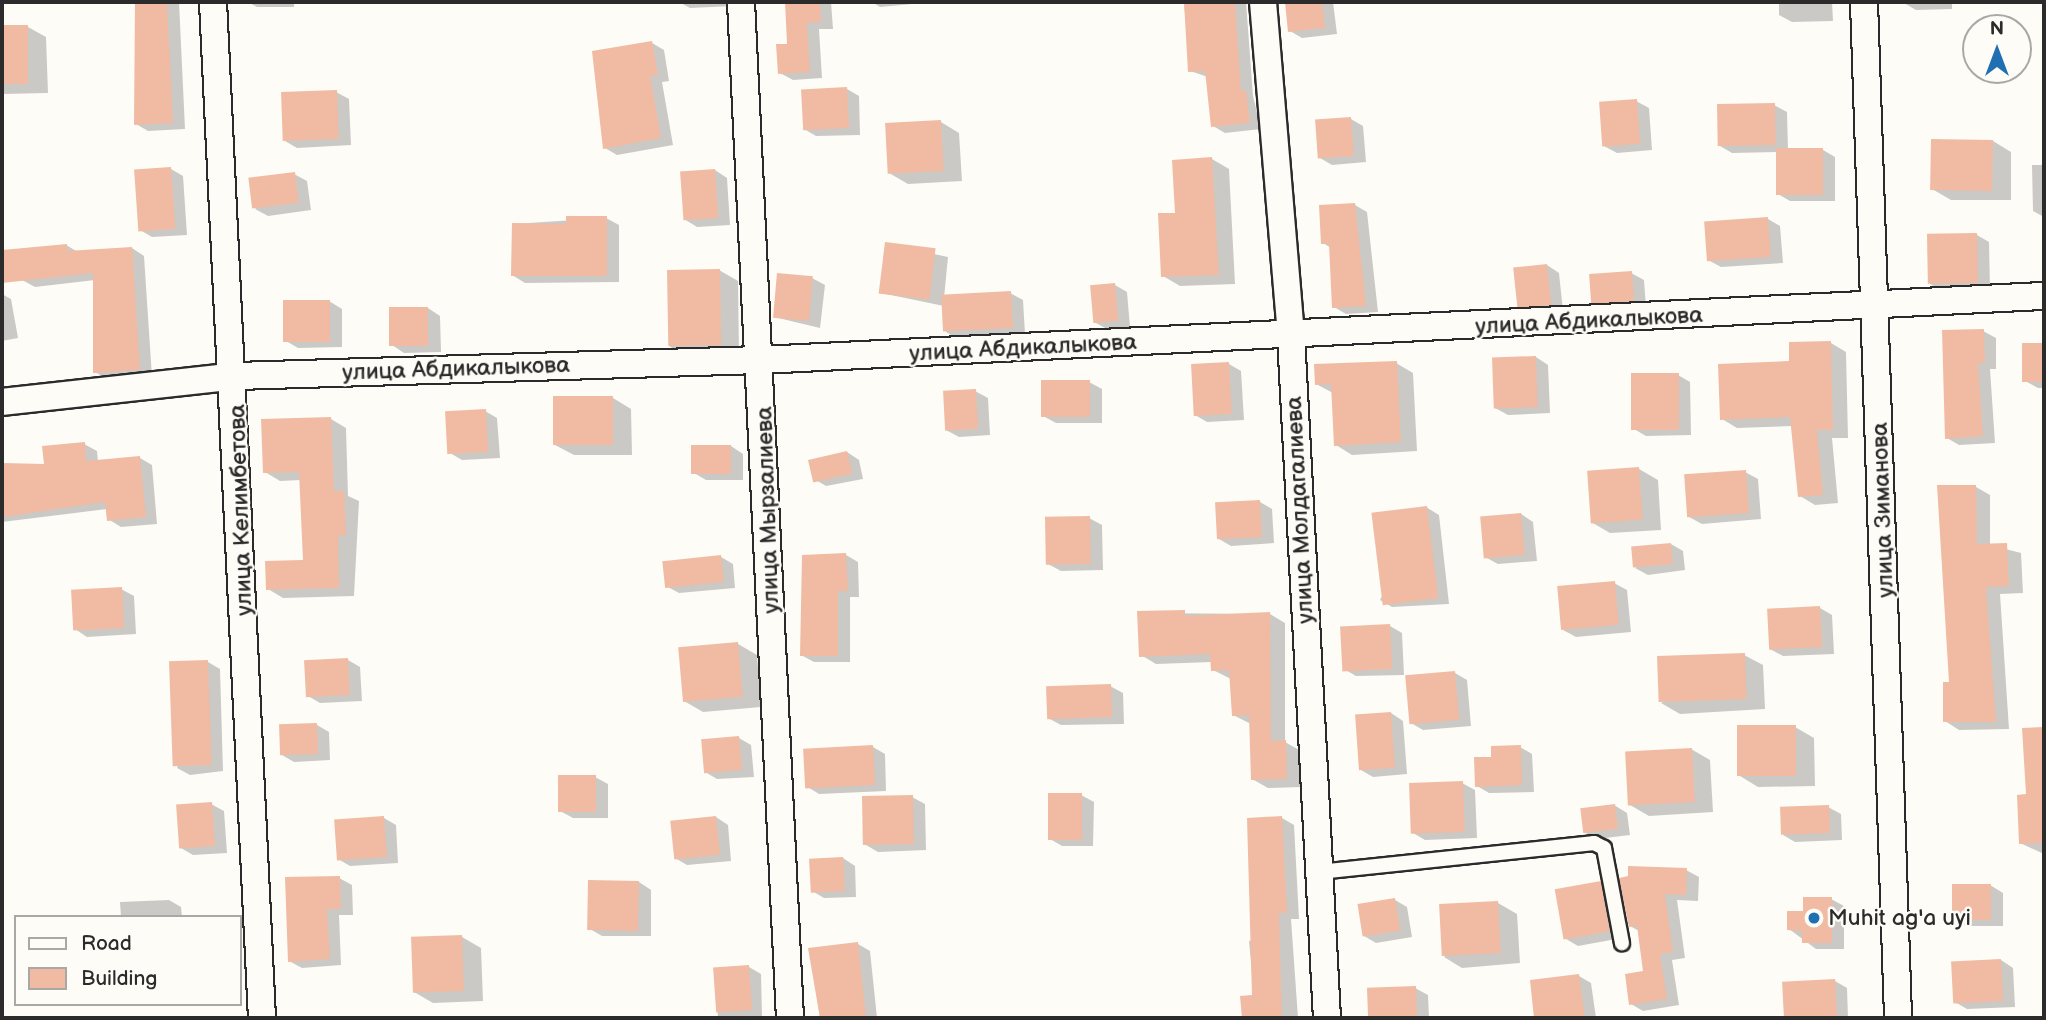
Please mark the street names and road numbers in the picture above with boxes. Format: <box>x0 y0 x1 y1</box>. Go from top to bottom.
street label: улица Абдикалыкова <box>1475 301 1703 341</box>
street label: улица Абдикалыкова <box>909 328 1137 368</box>
street label: улица Абдикалыкова <box>342 351 570 387</box>
street label: улица Молдагалиева <box>1280 396 1320 624</box>
street label: улица Келимбетова <box>224 404 258 616</box>
street label: улица Мырзалиева <box>751 406 785 614</box>
street label: улица Зиманова <box>1866 422 1900 598</box>

